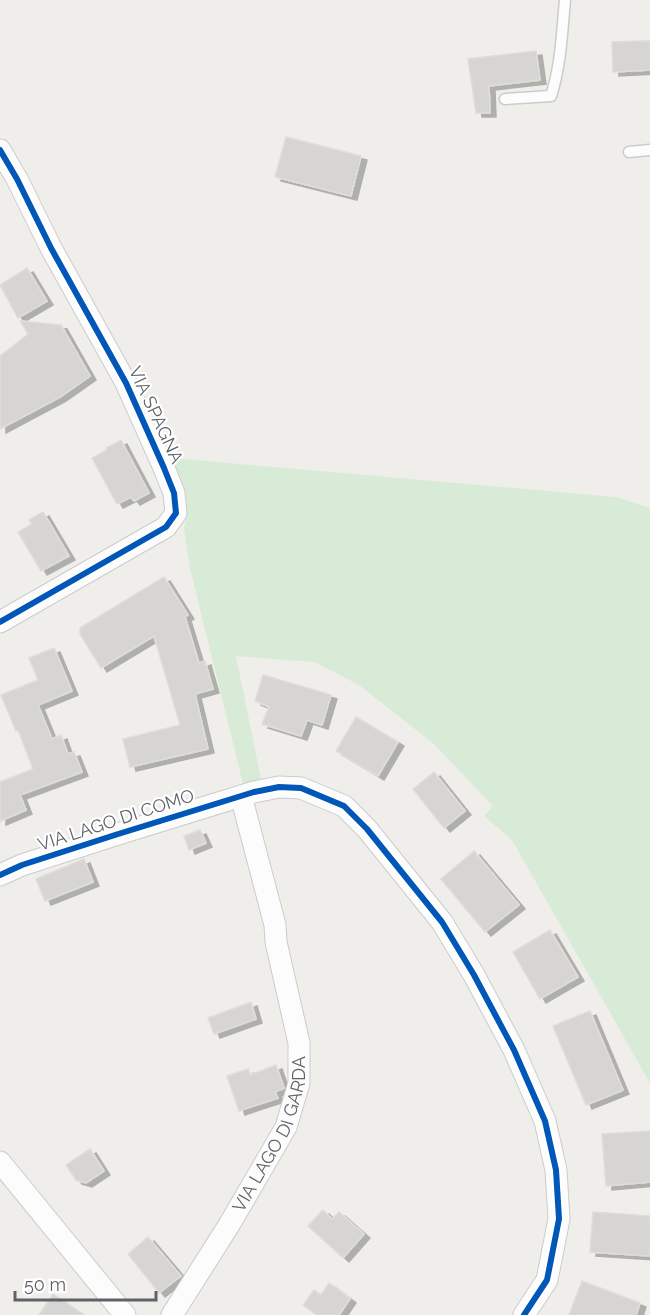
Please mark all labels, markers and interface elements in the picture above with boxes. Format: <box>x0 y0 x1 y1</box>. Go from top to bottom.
street label: VIA SPAGNA <box>125 363 188 467</box>
street label: VIA LAGO DI COMO <box>35 784 197 855</box>
street label: VIA LAGO DI GARDA <box>228 1056 309 1216</box>
scale bar <box>15 1264 156 1302</box>
text: 50 m <box>24 1274 66 1295</box>

